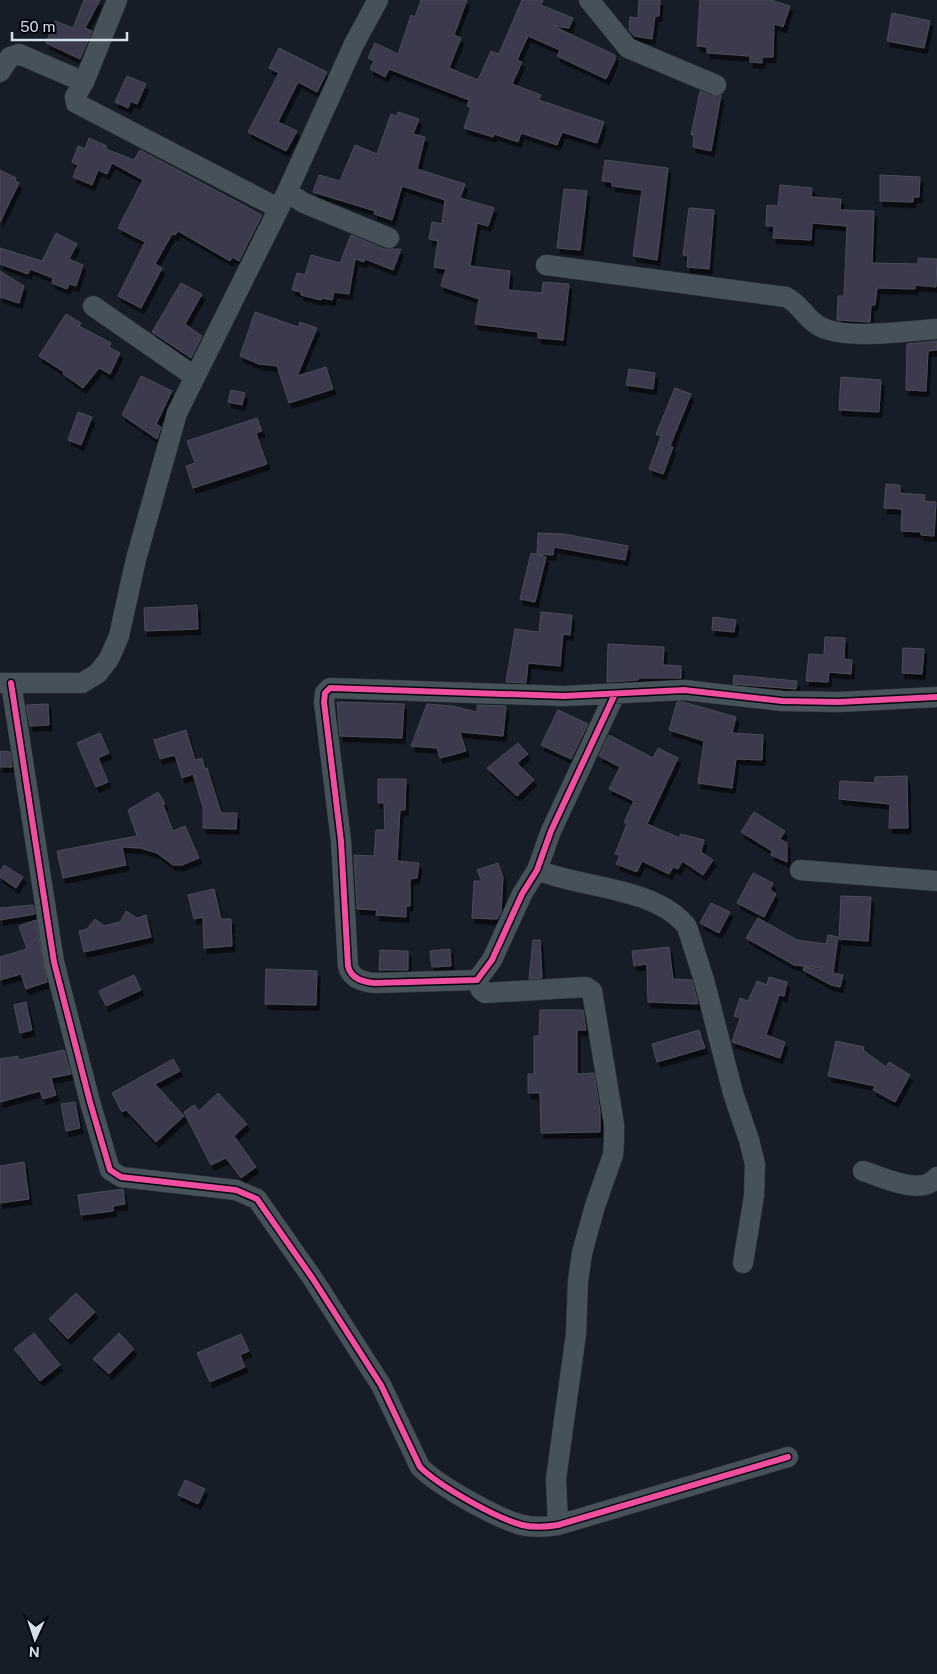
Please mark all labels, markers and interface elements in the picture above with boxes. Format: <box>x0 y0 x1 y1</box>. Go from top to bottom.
scale bar <box>12 10 128 42</box>
text: 50 m <box>20 18 55 35</box>
north arrow <box>10 1614 60 1664</box>
text: N <box>28 1644 40 1660</box>

